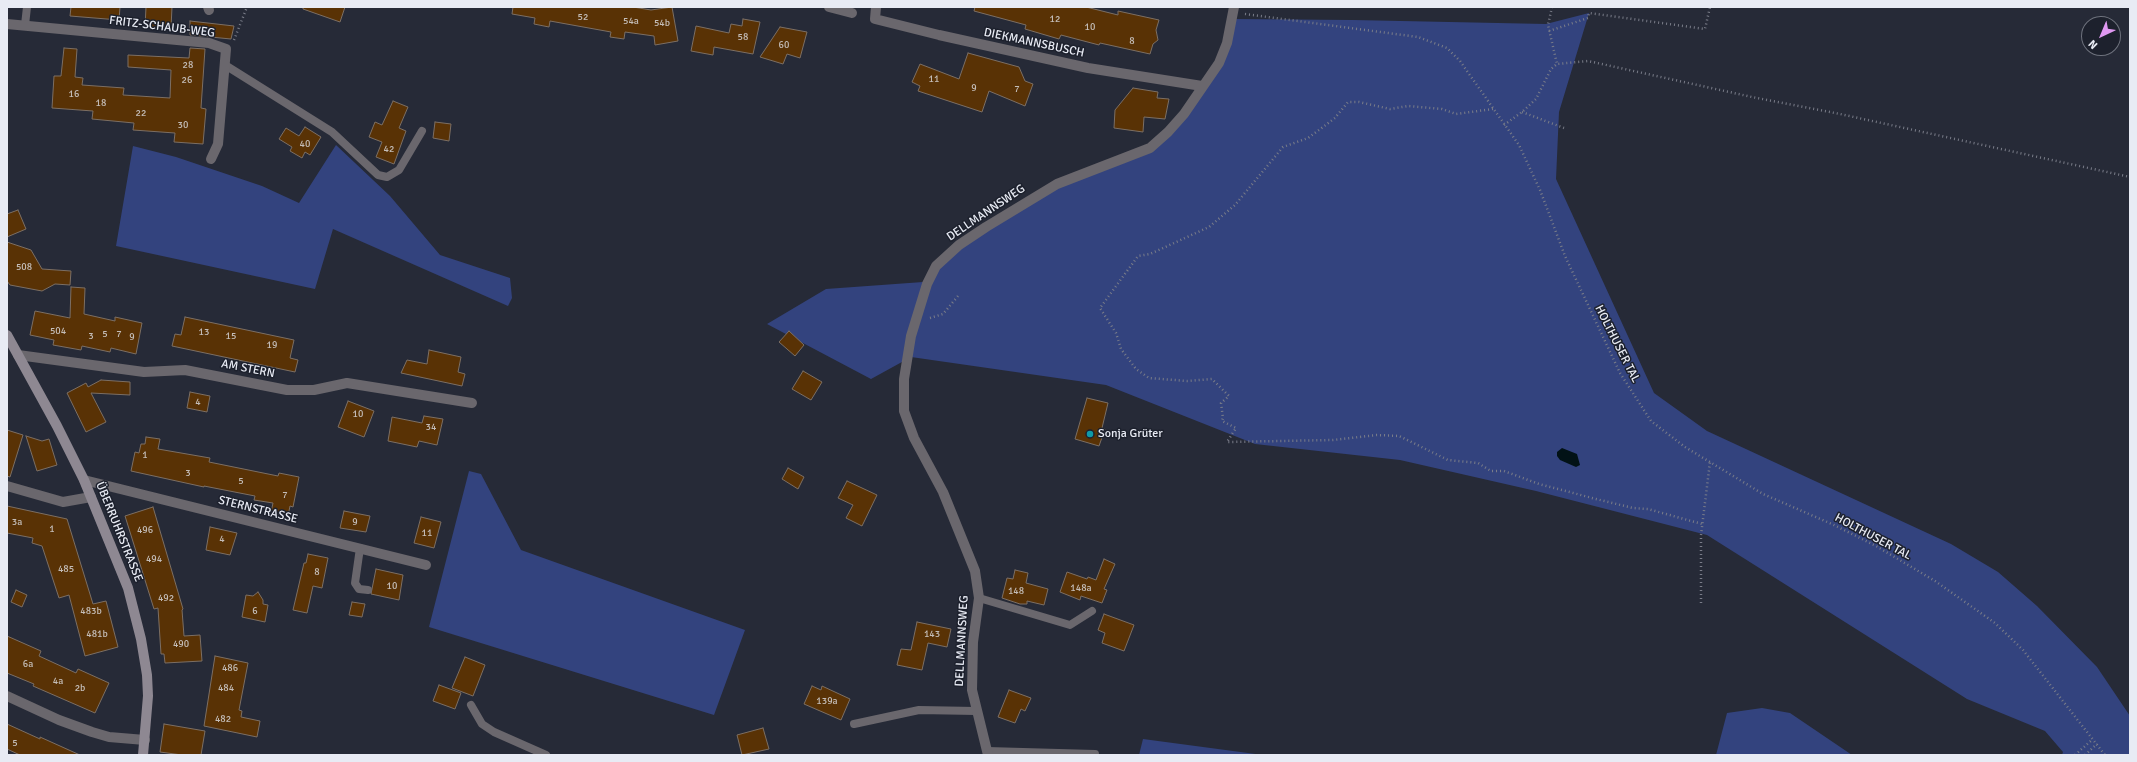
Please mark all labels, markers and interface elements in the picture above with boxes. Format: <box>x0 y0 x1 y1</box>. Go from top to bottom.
house number: 52 <box>578 11 588 23</box>
street label: FRITZ-SCHAUB-WEG <box>108 13 216 41</box>
house number: 12 <box>1050 13 1060 25</box>
house number: 54a <box>623 15 639 27</box>
north arrow <box>2081 16 2121 56</box>
house number: 54b <box>654 17 670 29</box>
house number: 10 <box>1085 21 1095 33</box>
street label: DIEKMANNSBUSCH <box>982 25 1086 61</box>
house number: 58 <box>738 31 748 43</box>
house number: 8 <box>1129 35 1135 47</box>
text: N <box>2086 37 2100 52</box>
house number: 60 <box>779 39 789 51</box>
house number: 28 <box>183 59 193 71</box>
house number: 11 <box>929 73 939 85</box>
house number: 26 <box>182 74 192 86</box>
house number: 9 <box>971 82 977 94</box>
house number: 7 <box>1014 83 1020 95</box>
house number: 16 <box>69 88 79 100</box>
house number: 18 <box>96 97 106 109</box>
house number: 22 <box>136 107 146 119</box>
house number: 30 <box>178 119 188 131</box>
house number: 40 <box>300 138 310 150</box>
house number: 42 <box>384 143 394 155</box>
street label: DELLMANNSWEG <box>944 182 1028 244</box>
house number: 508 <box>16 261 32 273</box>
street label: HOLTHUSER TAL <box>1591 303 1643 385</box>
house number: 504 <box>50 325 66 337</box>
house number: 13 <box>199 326 209 338</box>
house number: 5 <box>102 328 108 340</box>
house number: 7 <box>116 328 122 340</box>
house number: 3 <box>88 330 94 342</box>
house number: 15 <box>226 330 236 342</box>
house number: 9 <box>129 331 135 343</box>
house number: 19 <box>267 339 277 351</box>
street label: AM STERN <box>220 357 276 381</box>
house number: 4 <box>195 396 201 408</box>
house number: 10 <box>353 408 363 420</box>
house number: 34 <box>426 421 436 433</box>
place label: Sonja Grüter <box>1098 427 1163 441</box>
marker: Sonja Grüter <box>1085 429 1095 439</box>
house number: 1 <box>142 449 148 461</box>
house number: 3 <box>185 467 191 479</box>
house number: 5 <box>238 475 244 487</box>
street label: ÜBERRUHRSTRASSE <box>92 480 146 584</box>
house number: 7 <box>282 489 288 501</box>
street label: STERNSTRASSE <box>217 493 299 527</box>
street label: HOLTHUSER TAL <box>1832 511 1914 563</box>
house number: 3a <box>12 516 22 528</box>
house number: 9 <box>352 516 358 528</box>
house number: 1 <box>49 523 55 535</box>
house number: 496 <box>137 524 153 536</box>
house number: 11 <box>422 527 432 539</box>
house number: 4 <box>219 533 225 545</box>
house number: 494 <box>146 553 162 565</box>
house number: 485 <box>58 563 74 575</box>
house number: 8 <box>314 566 320 578</box>
house number: 10 <box>387 580 397 592</box>
house number: 148a <box>1070 582 1092 594</box>
house number: 148 <box>1008 585 1024 597</box>
house number: 492 <box>158 592 174 604</box>
street label: DELLMANNSWEG <box>952 595 972 687</box>
house number: 483b <box>80 605 102 617</box>
house number: 6 <box>252 605 258 617</box>
house number: 481b <box>86 628 108 640</box>
house number: 143 <box>924 628 940 640</box>
house number: 490 <box>173 638 189 650</box>
house number: 6a <box>23 658 33 670</box>
house number: 486 <box>222 662 238 674</box>
house number: 4a <box>53 675 63 687</box>
house number: 2b <box>75 682 85 694</box>
house number: 484 <box>218 682 234 694</box>
house number: 139a <box>816 695 838 707</box>
house number: 482 <box>215 713 231 725</box>
house number: 5 <box>12 737 18 749</box>

